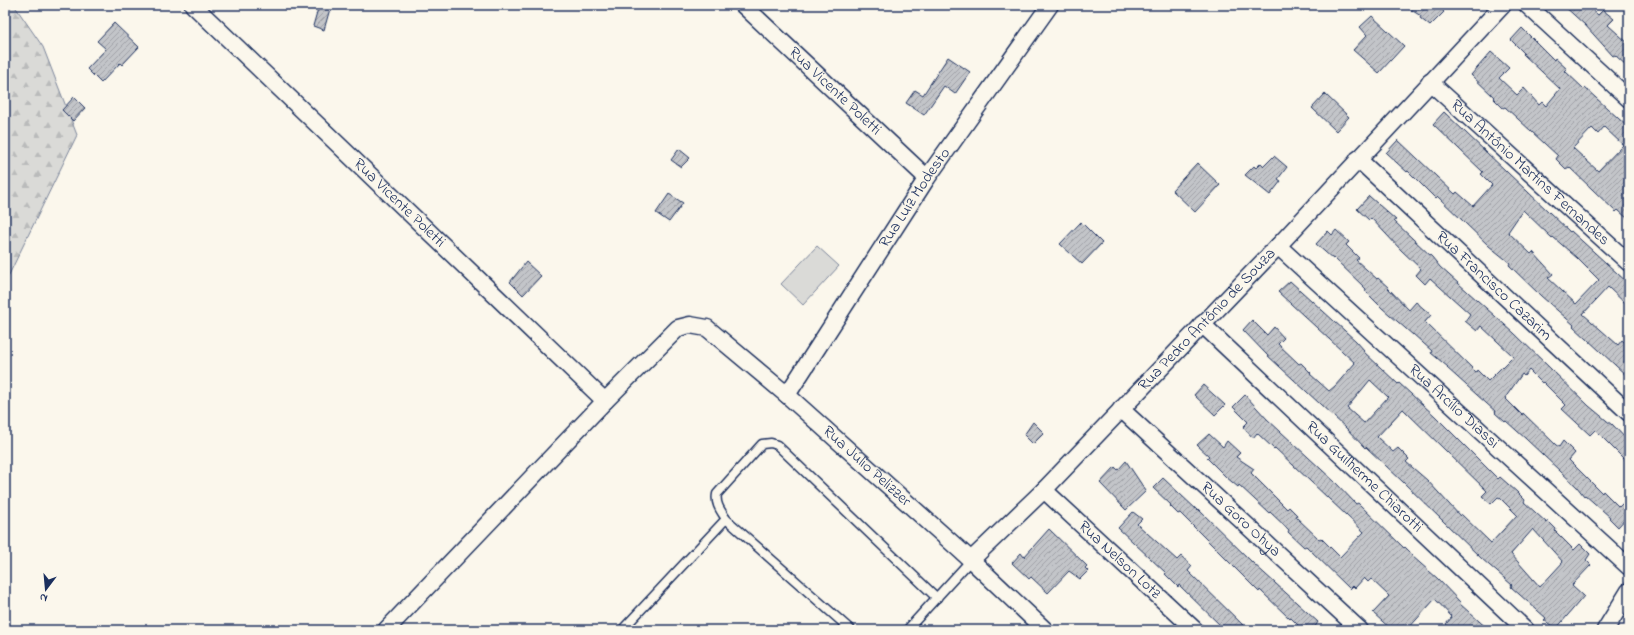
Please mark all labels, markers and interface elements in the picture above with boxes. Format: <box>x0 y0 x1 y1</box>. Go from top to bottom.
street label: Rua Vicente Poletti <box>783 41 887 141</box>
street label: Rua Antônio Martins Fernandes <box>1445 94 1615 252</box>
street label: Rua Luíz Modesto <box>873 143 957 253</box>
street label: Rua Vicente Poletti <box>348 153 451 254</box>
street label: Rua Francisco Cazarim <box>1430 226 1557 347</box>
street label: Rua Pedro Antônio de Souza <box>1133 243 1282 397</box>
street label: Rua Arcílio Diassi <box>1403 359 1505 455</box>
street label: Rua Guilherme Chiarotti <box>1300 416 1428 539</box>
street label: Rua Júlio Pelizzer <box>817 420 916 513</box>
street label: Rua Goro Ohya <box>1195 476 1286 563</box>
street label: Rua Nelson Lotz <box>1072 515 1167 605</box>
north arrow <box>26 569 66 609</box>
text: N <box>38 589 49 606</box>

